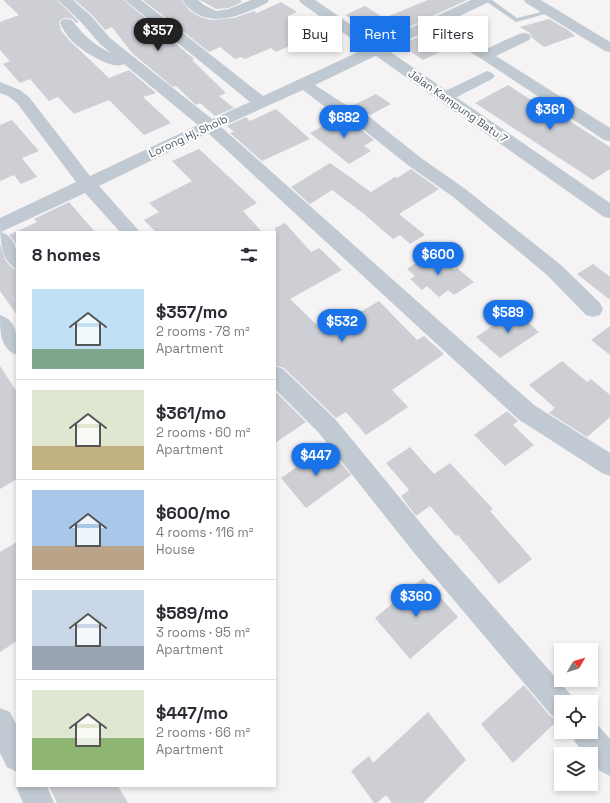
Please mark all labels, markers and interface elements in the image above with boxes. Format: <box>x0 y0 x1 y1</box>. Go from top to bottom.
chip: Buy <box>288 16 342 52</box>
chip: Rent <box>350 16 410 52</box>
chip: Filters <box>418 16 488 52</box>
pin: $357 <box>134 18 182 52</box>
text: $357 <box>143 22 173 39</box>
street label: Jalan Kampung Batu 7 <box>406 66 510 146</box>
pin: $361 <box>526 97 574 131</box>
text: $361 <box>535 101 565 118</box>
pin: $682 <box>320 105 368 139</box>
text: $682 <box>328 109 360 126</box>
street label: Lorong Hj. Shoib <box>146 112 230 160</box>
pin: $600 <box>414 242 462 276</box>
text: 8 homes <box>32 244 101 266</box>
icon: filters <box>238 244 260 266</box>
text: $600 <box>422 246 454 263</box>
pin: $589 <box>484 300 532 334</box>
text: $357/mo <box>156 301 228 323</box>
text: $589 <box>492 304 524 321</box>
icon: home <box>64 305 112 353</box>
pin: $532 <box>318 309 366 343</box>
text: $532 <box>326 313 358 330</box>
text: 2 rooms · 78 m² <box>156 323 250 340</box>
text: Apartment <box>156 340 224 357</box>
text: $361/mo <box>156 402 226 424</box>
icon: home <box>64 406 112 454</box>
text: 2 rooms · 60 m² <box>156 424 251 441</box>
text: Apartment <box>156 441 224 458</box>
pin: $447 <box>292 443 340 477</box>
text: $447 <box>300 447 332 464</box>
text: $600/mo <box>156 502 230 524</box>
icon: home <box>64 506 112 554</box>
text: 4 rooms · 116 m² <box>156 524 253 541</box>
text: House <box>156 541 195 558</box>
pin: $360 <box>392 584 440 618</box>
text: $360 <box>400 588 432 605</box>
text: $589/mo <box>156 602 229 624</box>
icon: home <box>64 606 112 654</box>
text: 3 rooms · 95 m² <box>156 624 250 641</box>
text: Apartment <box>156 641 224 658</box>
north arrow <box>554 643 598 687</box>
map controls <box>554 643 598 791</box>
button: locate <box>554 695 598 739</box>
text: $447/mo <box>156 702 228 724</box>
icon: home <box>64 706 112 754</box>
text: 2 rooms · 66 m² <box>156 724 250 741</box>
text: Apartment <box>156 741 224 758</box>
button: layers <box>554 747 598 791</box>

